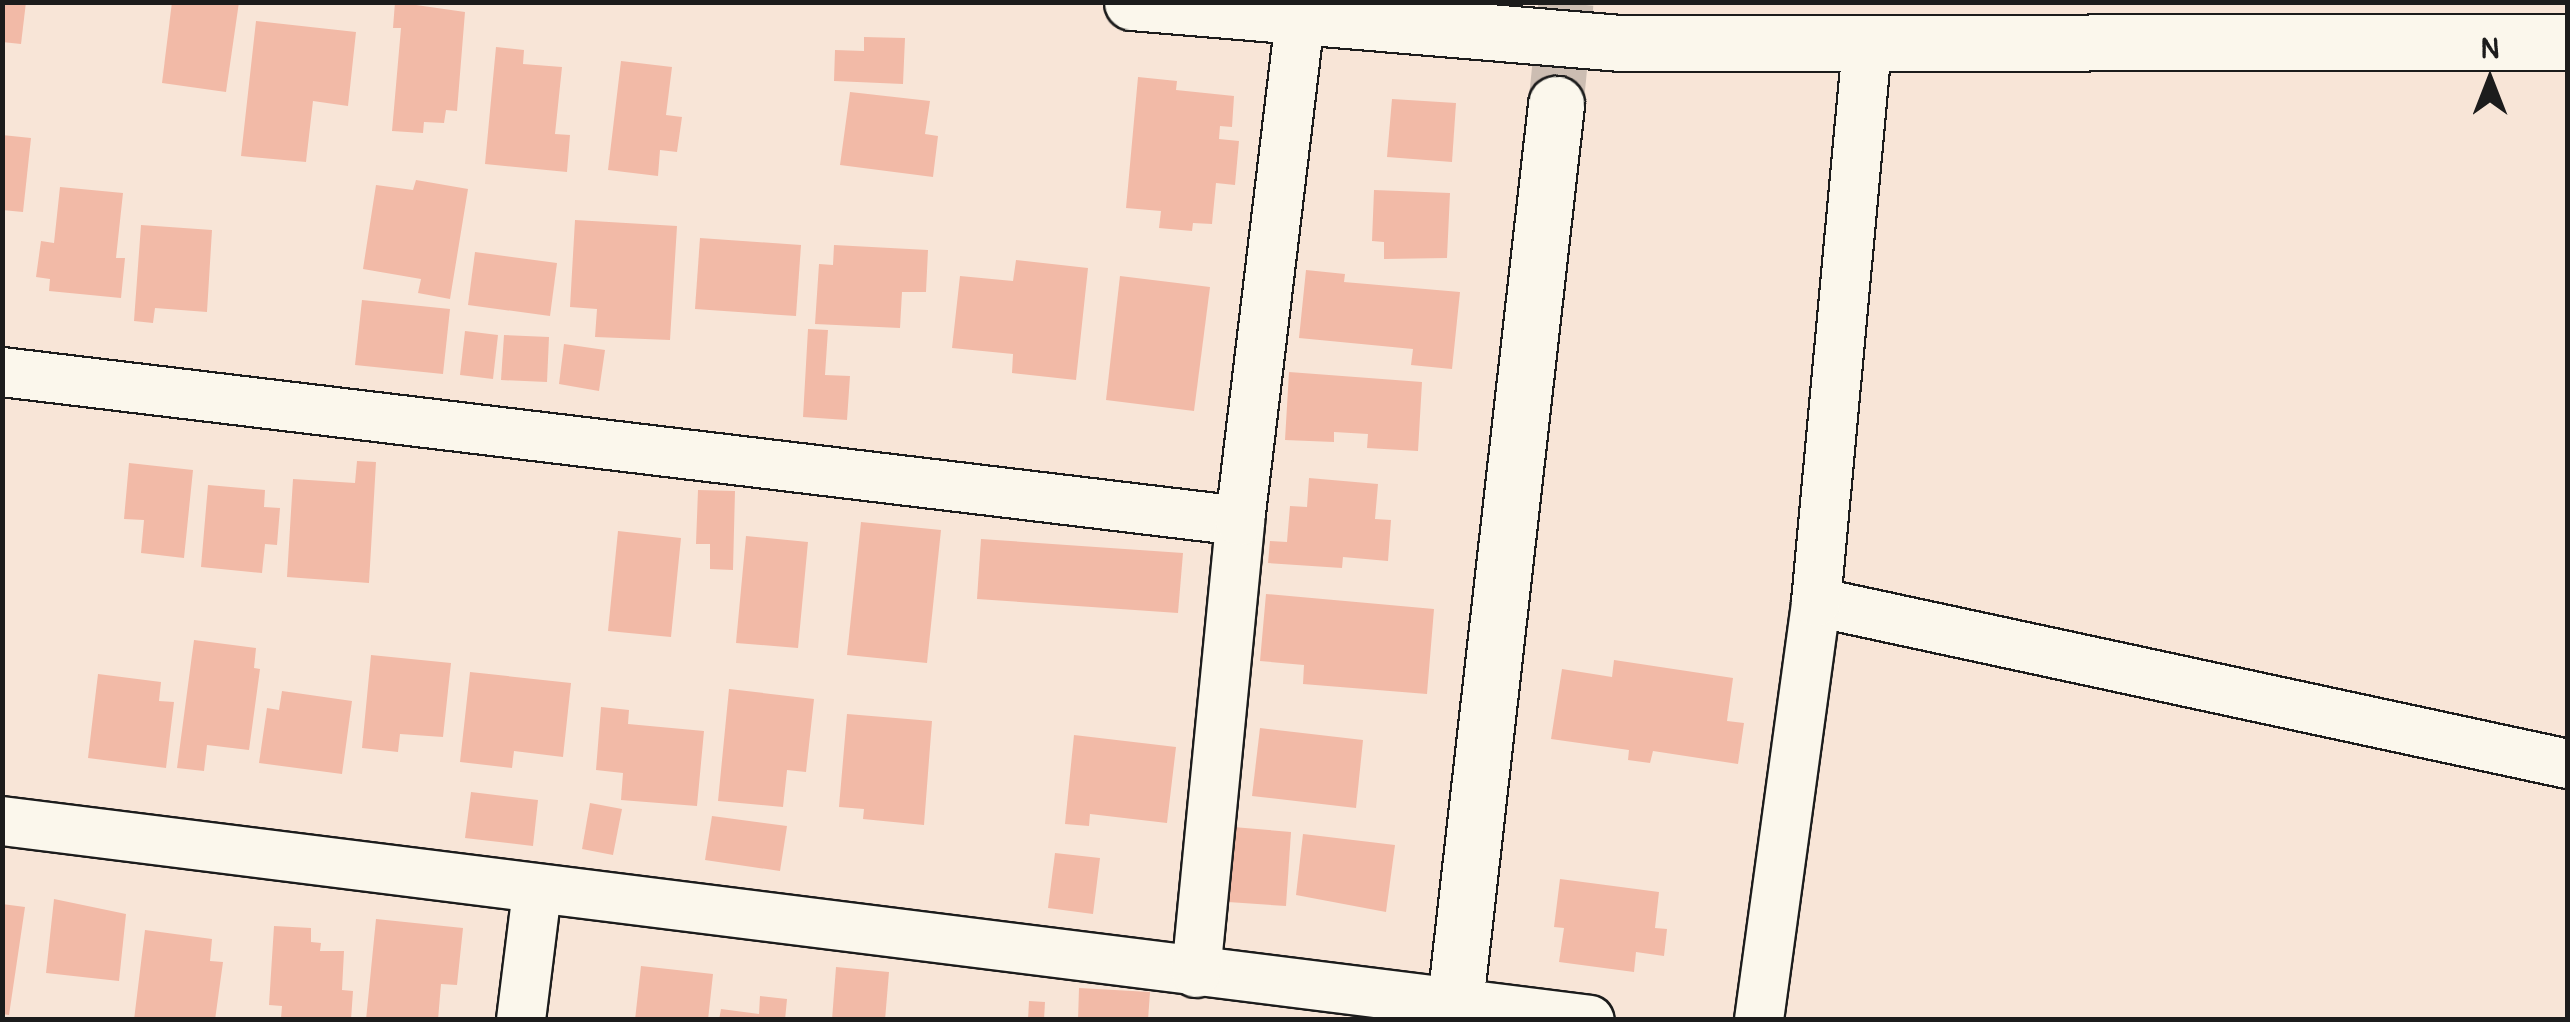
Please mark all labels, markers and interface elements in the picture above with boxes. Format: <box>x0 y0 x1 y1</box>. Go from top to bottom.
north arrow <box>2440 30 2540 130</box>
text: N <box>2481 32 2499 67</box>

